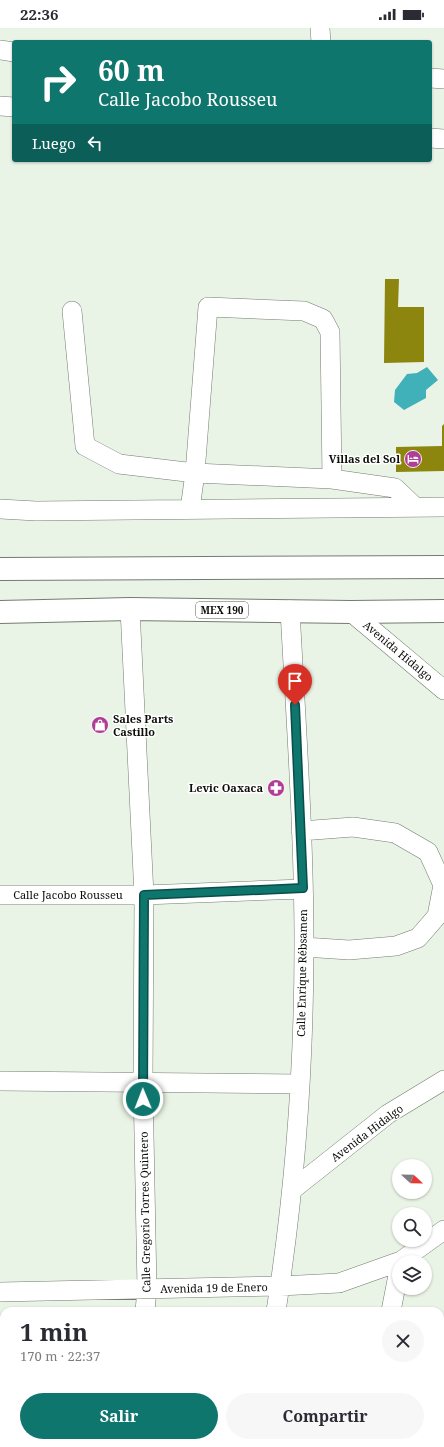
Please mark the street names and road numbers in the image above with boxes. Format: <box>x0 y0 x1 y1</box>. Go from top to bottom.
road number: MEX 190 <box>196 602 248 618</box>
street label: Avenida Hidalgo <box>360 617 436 684</box>
street label: Calle Jacobo Rousseu <box>13 887 123 902</box>
street label: Calle Enrique Rébsamen <box>293 909 310 1037</box>
street label: Avenida Hidalgo <box>328 1101 406 1165</box>
street label: Calle Gregorio Torres Quintero <box>136 1131 153 1293</box>
street label: Avenida 19 de Enero <box>160 1279 268 1296</box>

